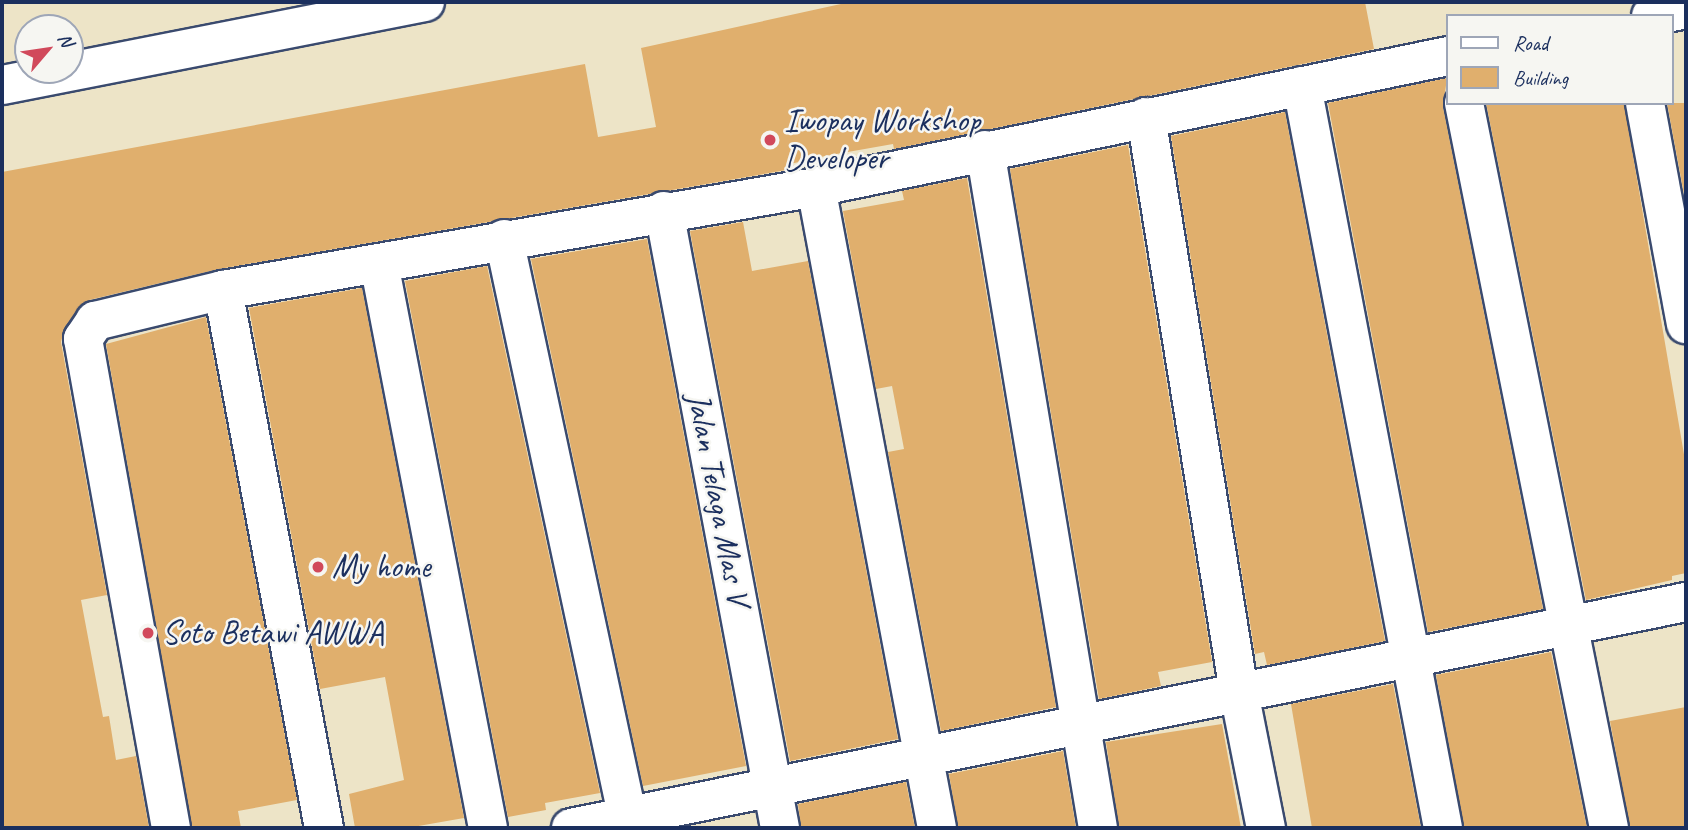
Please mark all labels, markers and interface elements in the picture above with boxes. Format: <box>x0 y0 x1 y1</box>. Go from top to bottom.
north arrow <box>14 14 84 84</box>
legend <box>1446 14 1674 105</box>
text: N <box>52 29 79 51</box>
text: Road <box>1513 30 1548 56</box>
text: Building <box>1513 65 1568 91</box>
place label: Iwopay Workshop Developer <box>784 101 980 179</box>
marker: Iwopay Workshop Developer <box>762 132 778 148</box>
street label: Jalan Telaga Mas V <box>678 390 758 608</box>
place label: My home <box>332 547 433 587</box>
marker: My home <box>310 559 326 575</box>
place label: Soto Betawi AWWA <box>162 613 383 653</box>
marker: Soto Betawi AWWA <box>140 625 156 641</box>

